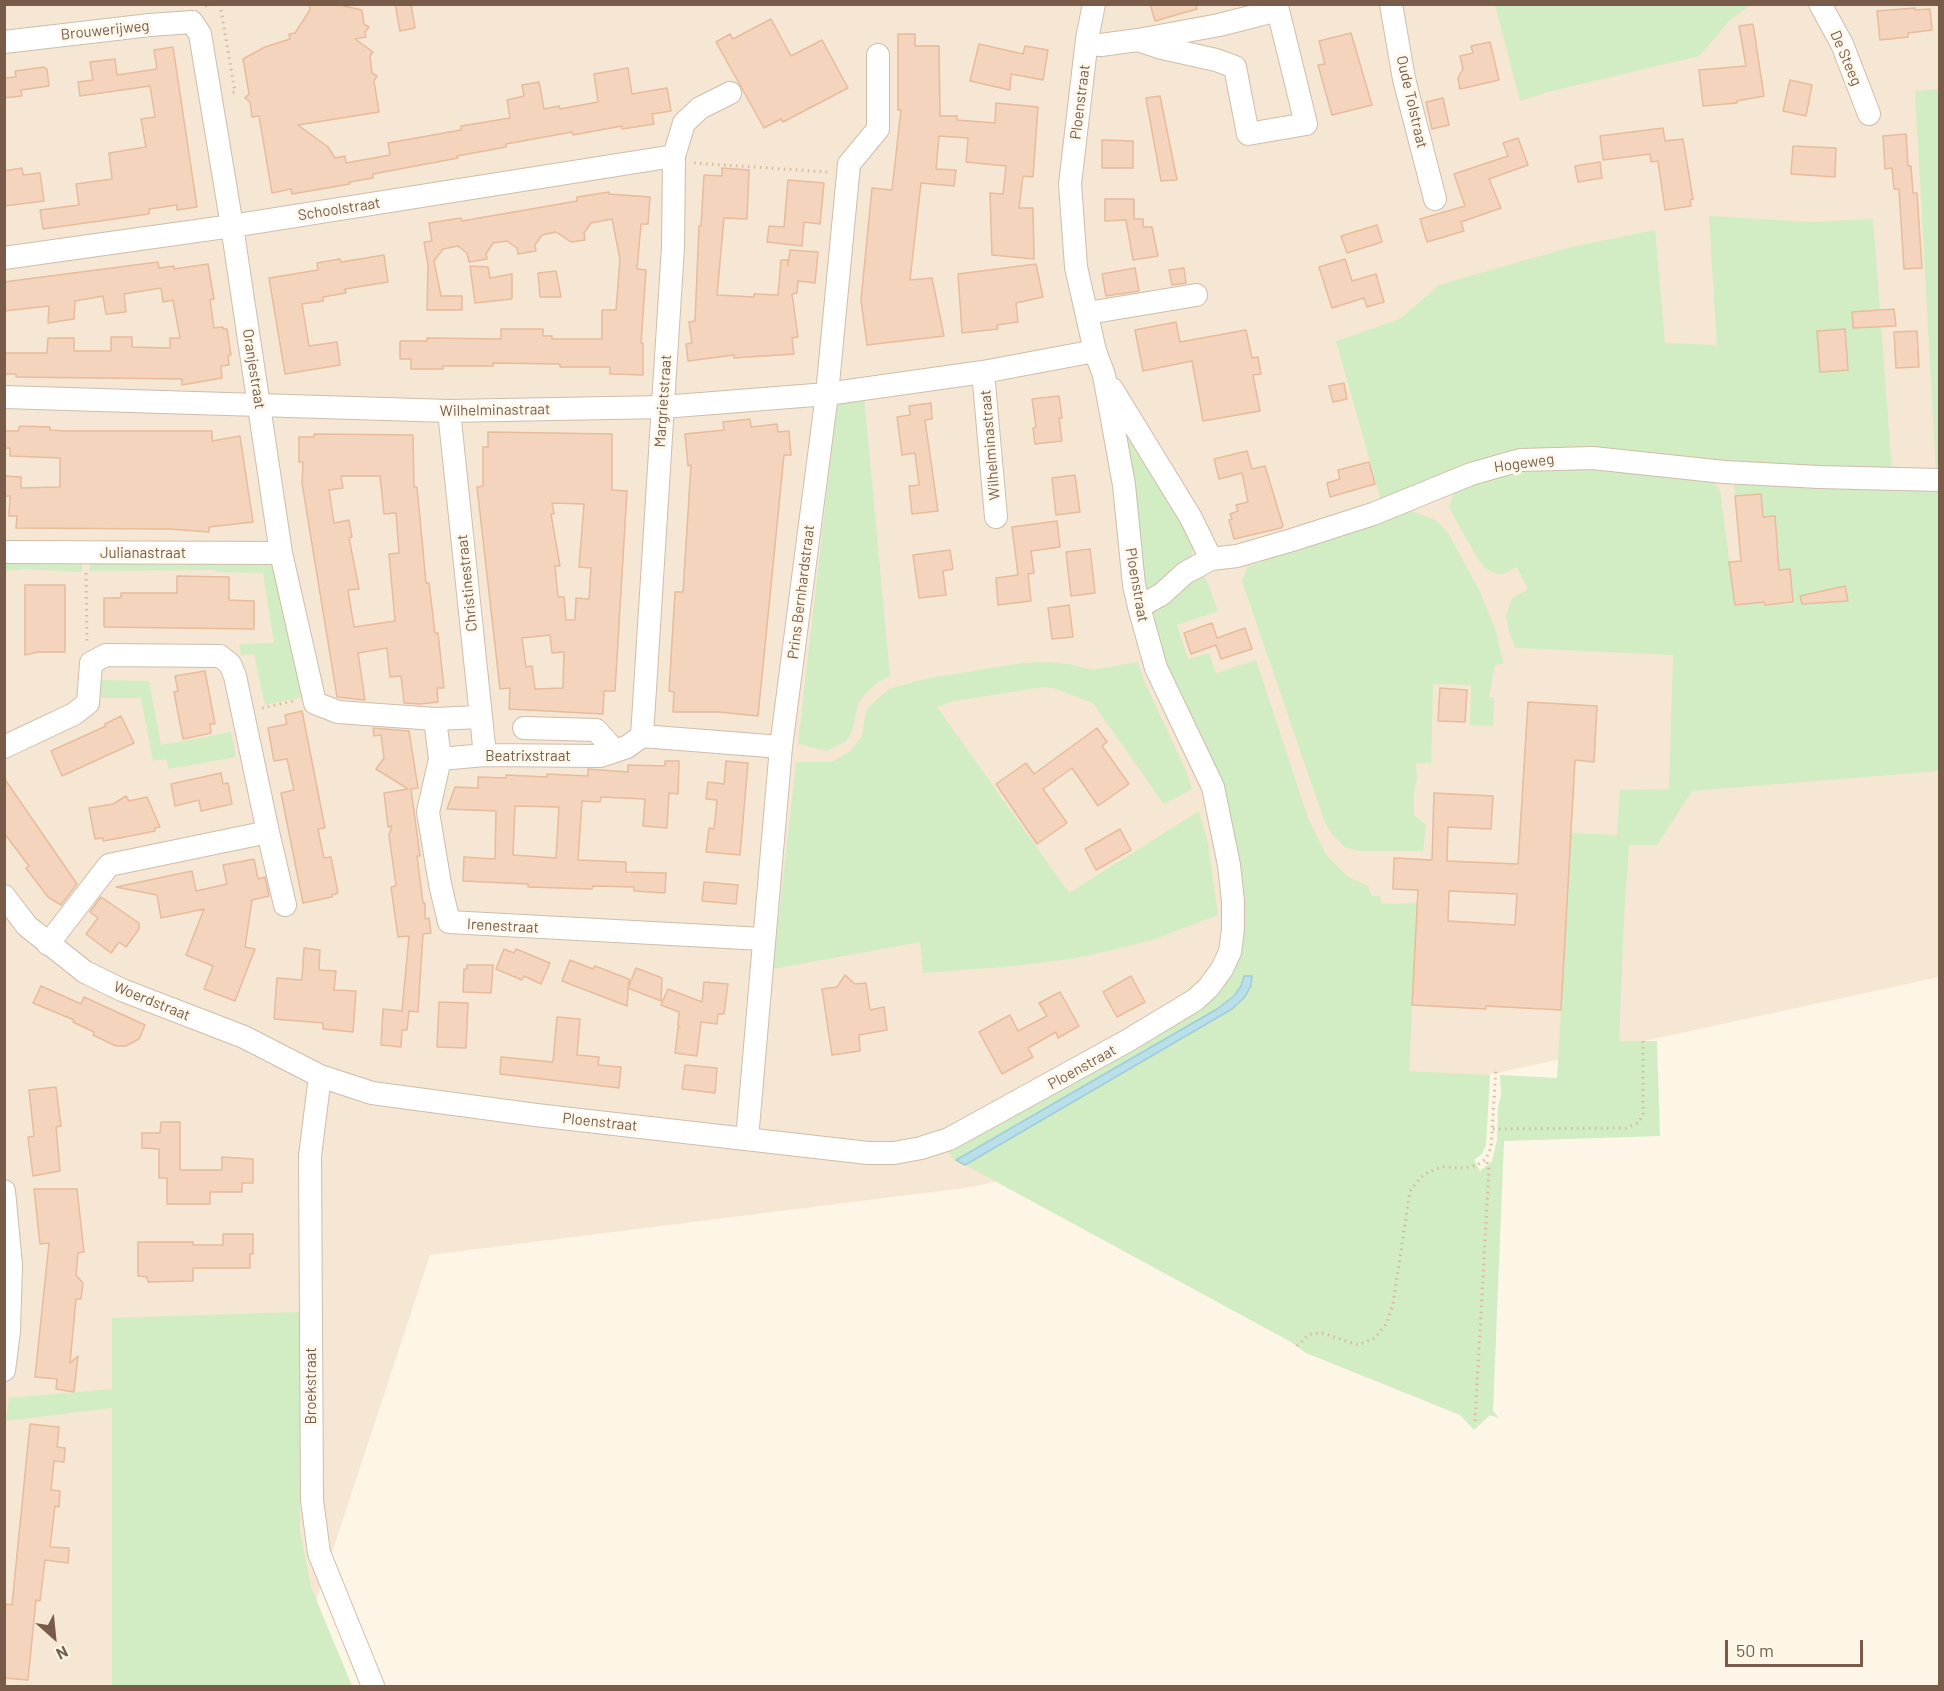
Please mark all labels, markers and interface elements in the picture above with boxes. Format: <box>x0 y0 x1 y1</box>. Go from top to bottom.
street label: Brouwerijweg <box>60 16 150 44</box>
street label: De Steeg <box>1826 28 1866 88</box>
street label: Oude Tolstraat <box>1393 54 1431 150</box>
street label: Ploenstraat <box>1066 63 1094 141</box>
street label: Schoolstraat <box>297 194 381 224</box>
street label: Oranjestraat <box>239 328 269 410</box>
street label: Margrietstraat <box>651 354 675 448</box>
street label: Wilhelminastraat <box>976 389 1004 501</box>
street label: Wilhelminastraat <box>440 400 550 420</box>
street label: Hogeweg <box>1493 450 1555 476</box>
street label: Prins Bernhardstraat <box>784 524 818 660</box>
street label: Christinestraat <box>453 534 481 632</box>
street label: Julianastraat <box>100 544 186 562</box>
street label: Ploenstraat <box>1122 546 1152 624</box>
street label: Beatrixstraat <box>485 747 571 765</box>
street label: Irenestraat <box>467 915 539 937</box>
street label: Woerdstraat <box>111 977 193 1025</box>
street label: Ploenstraat <box>1045 1041 1119 1093</box>
street label: Ploenstraat <box>562 1109 638 1135</box>
street label: Broekstraat <box>302 1347 320 1425</box>
north arrow <box>24 1607 84 1667</box>
scale bar <box>1728 1628 1866 1666</box>
text: 50 m <box>1736 1639 1774 1661</box>
text: N <box>53 1643 71 1664</box>

